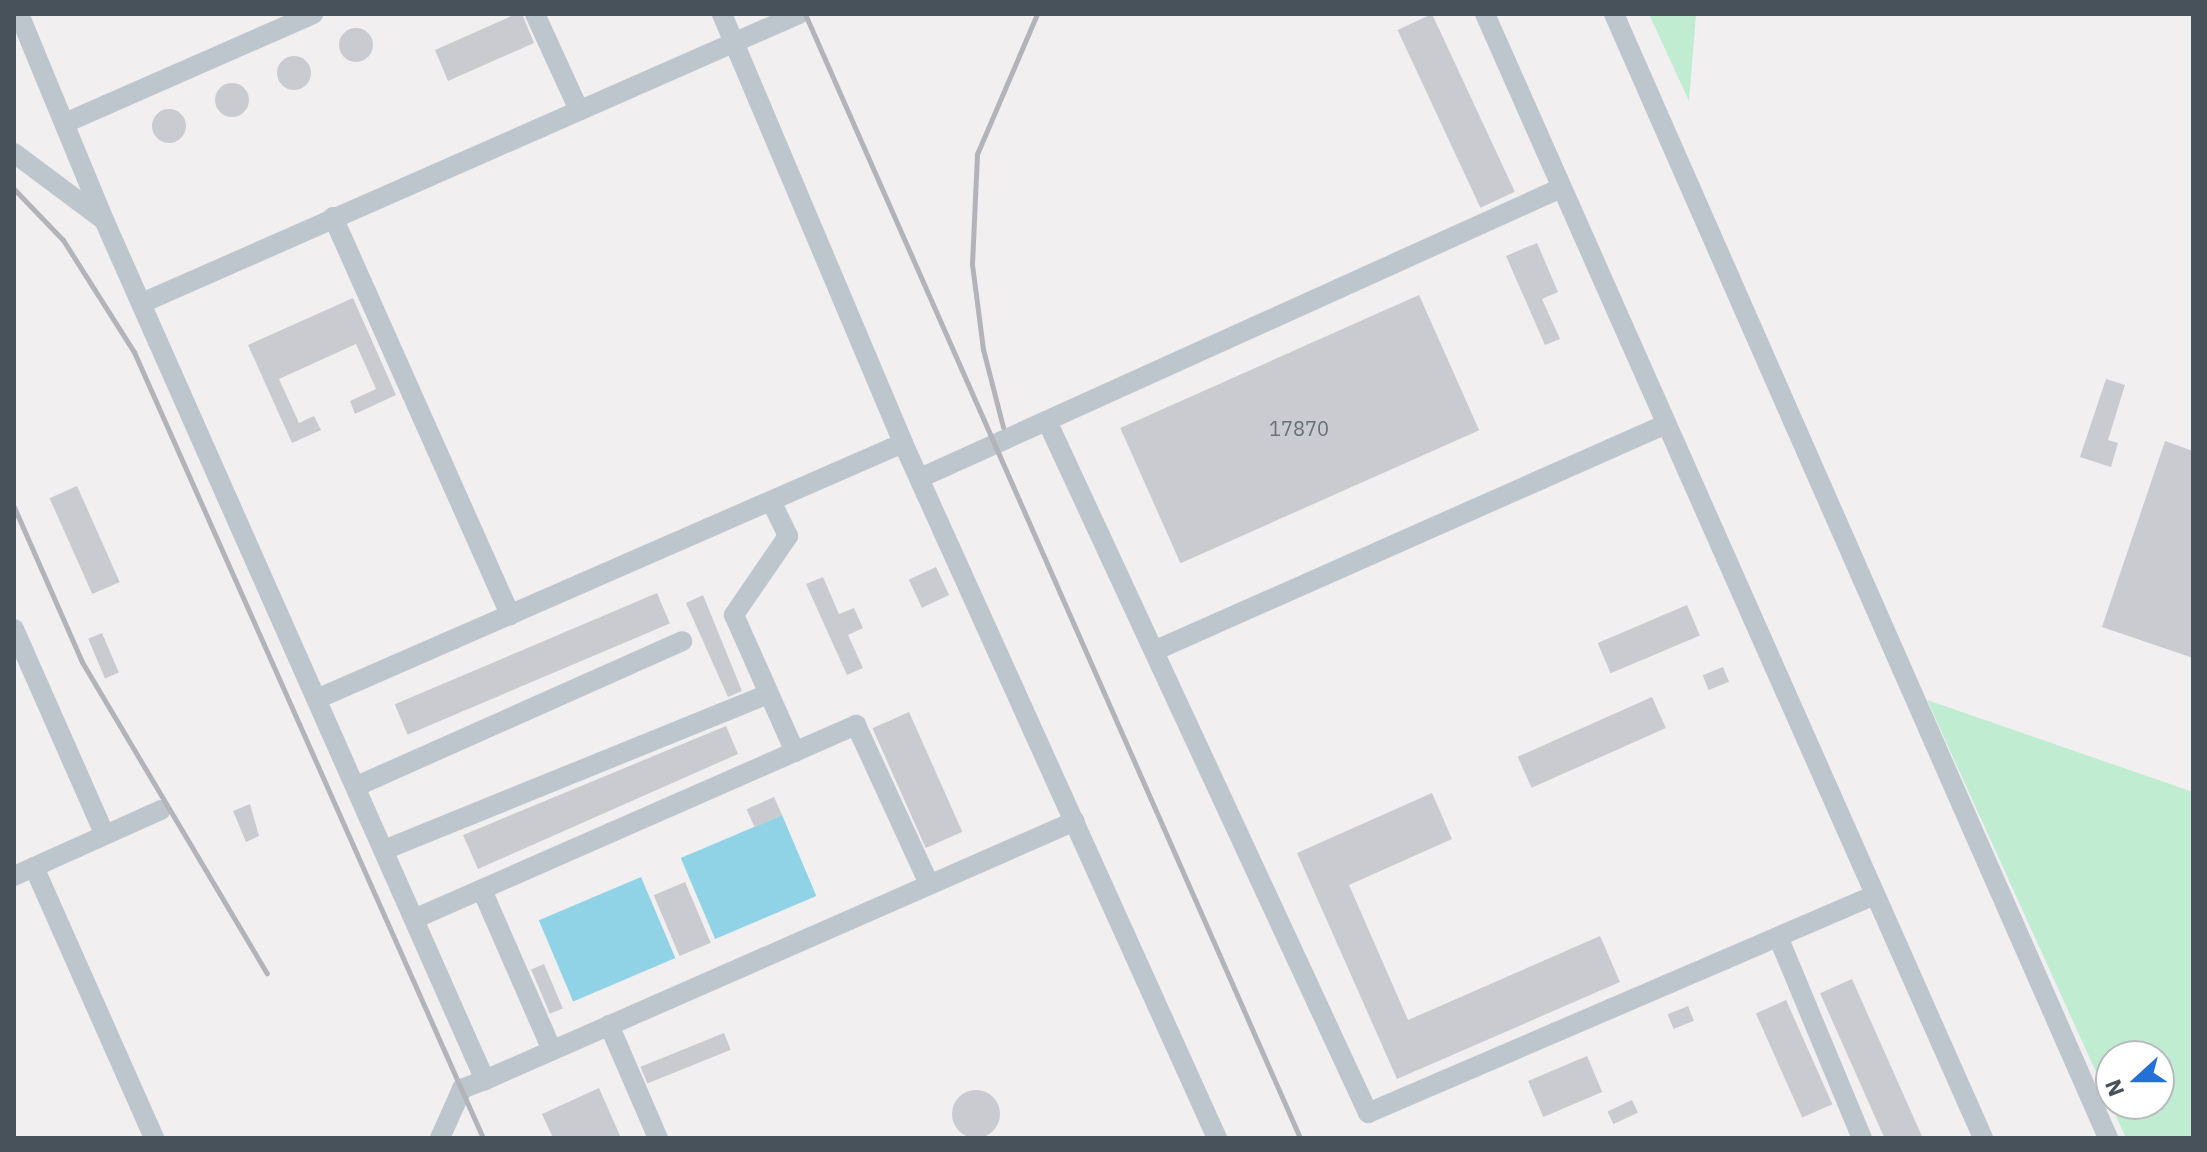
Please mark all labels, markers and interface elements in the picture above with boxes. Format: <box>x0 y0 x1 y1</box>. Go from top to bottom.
house number: 17870 <box>1269 416 1329 440</box>
north arrow <box>2095 1040 2175 1120</box>
text: N <box>2098 1075 2130 1101</box>

